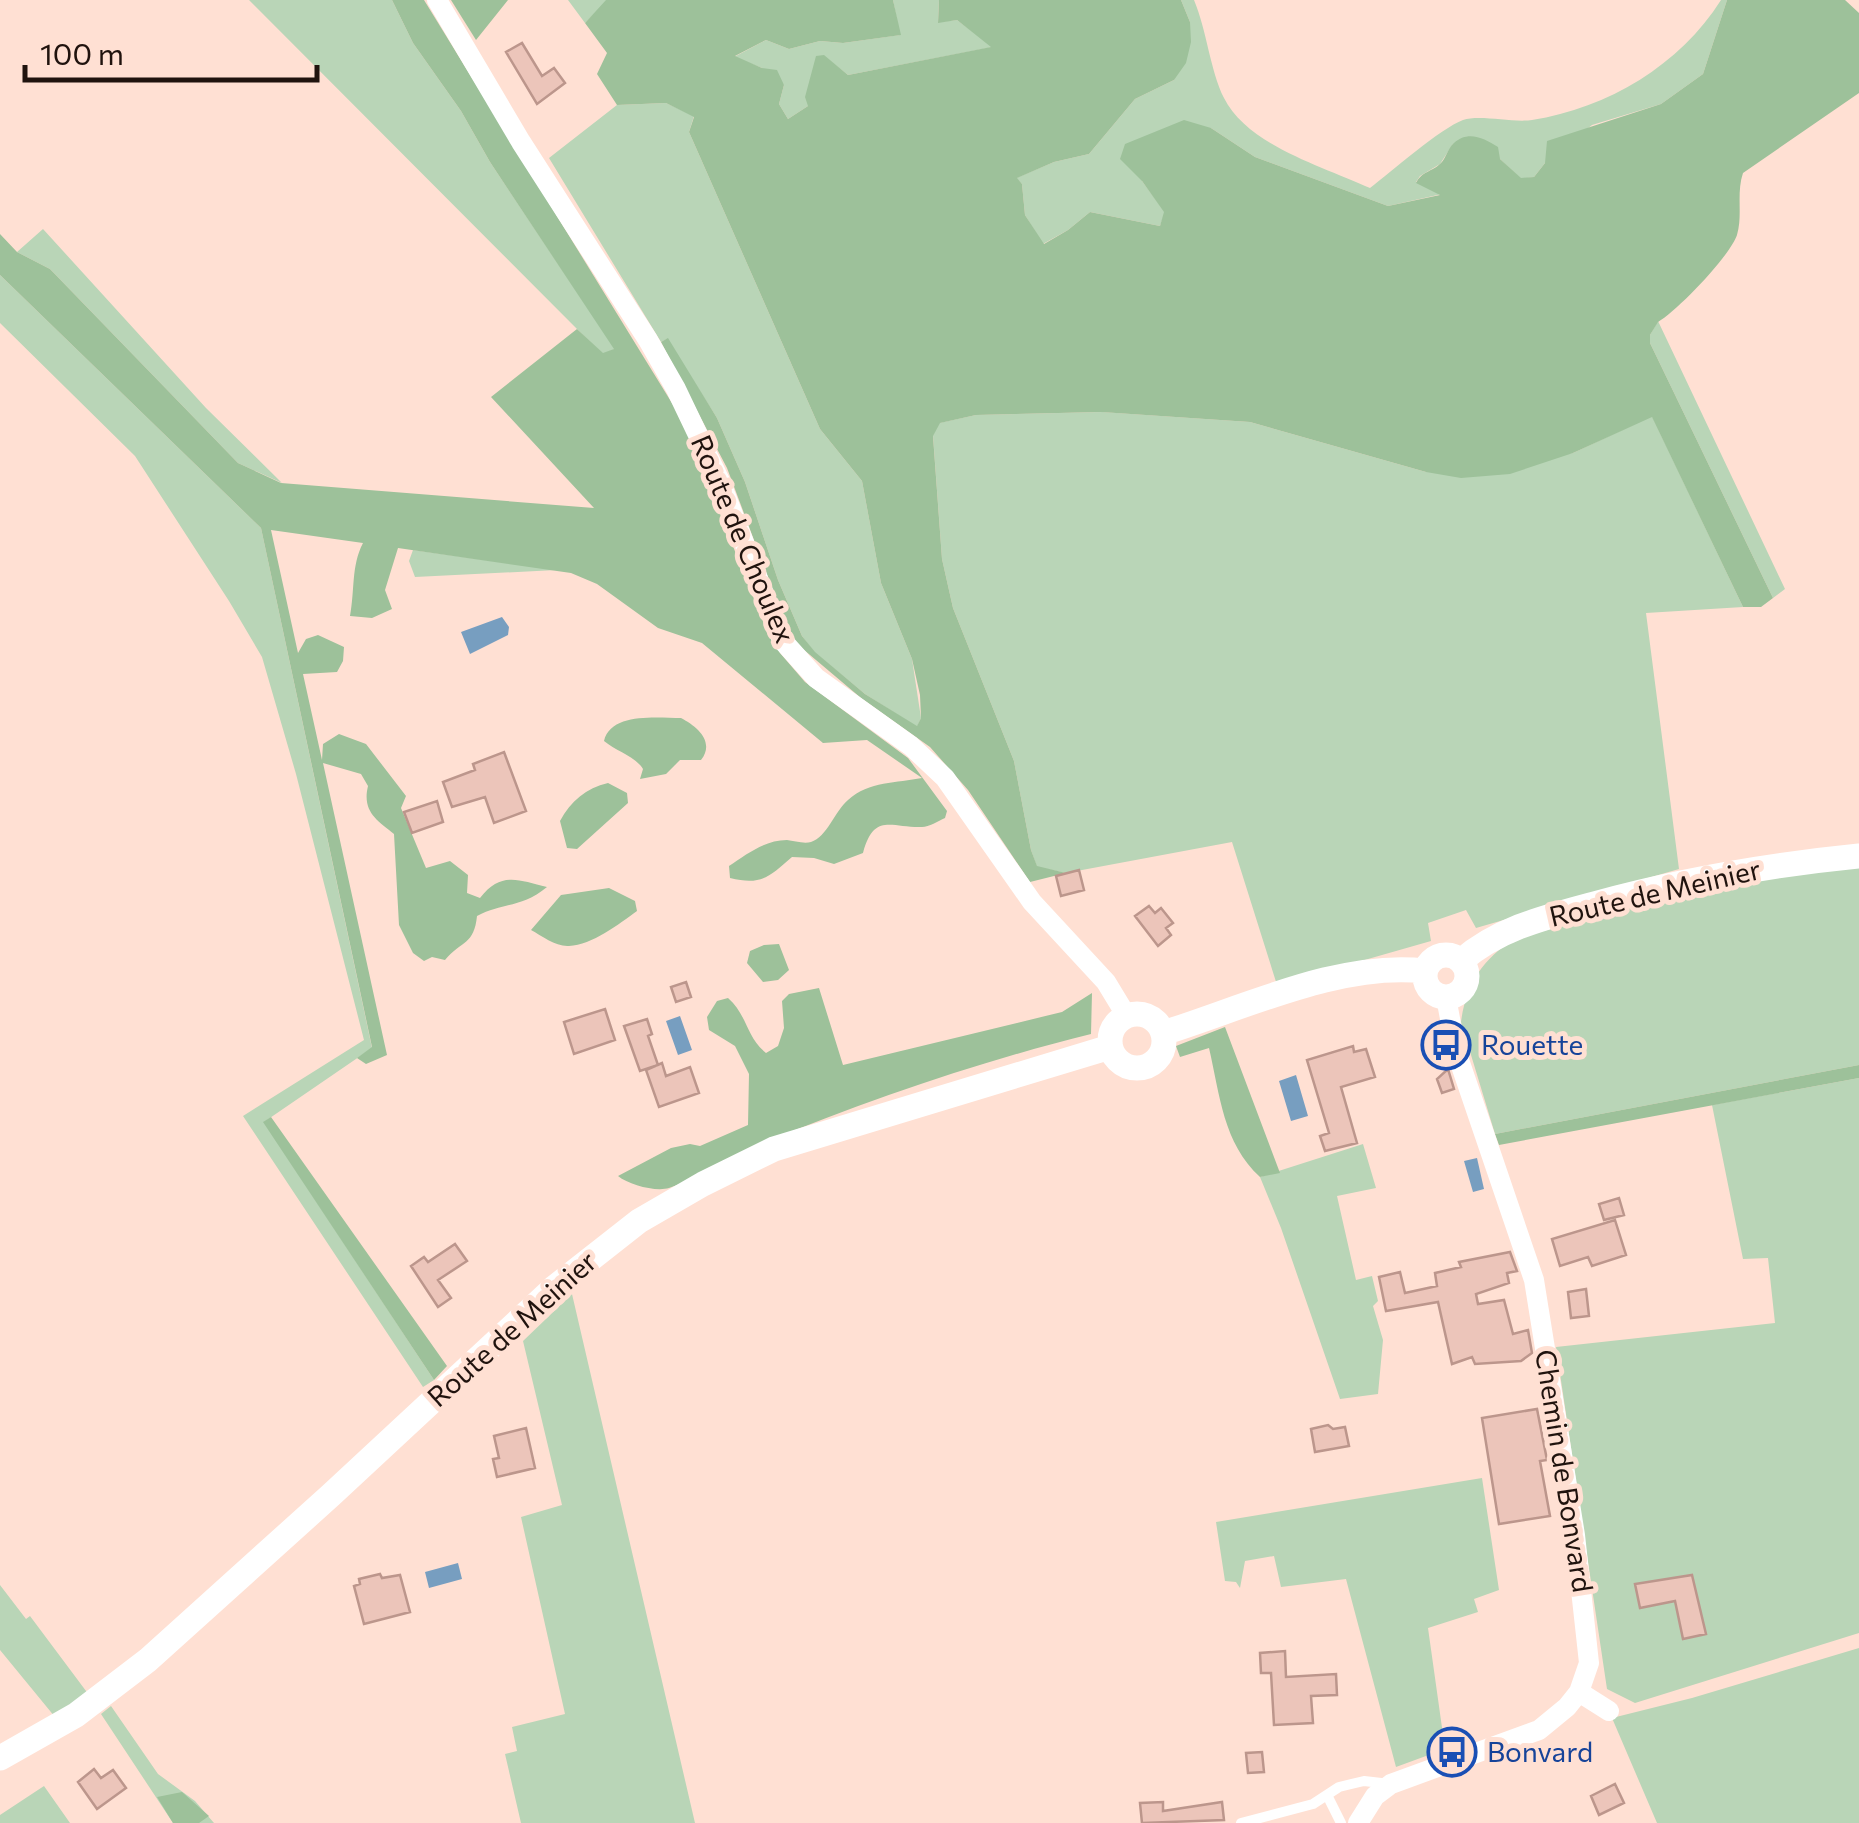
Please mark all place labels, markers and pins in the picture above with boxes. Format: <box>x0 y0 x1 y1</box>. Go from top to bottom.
bus stop icon: Rouette <box>1420 1019 1472 1071</box>
place label: Rouette <box>1481 1027 1583 1061</box>
bus stop icon: Bonvard <box>1426 1726 1478 1778</box>
place label: Bonvard <box>1487 1734 1593 1768</box>

